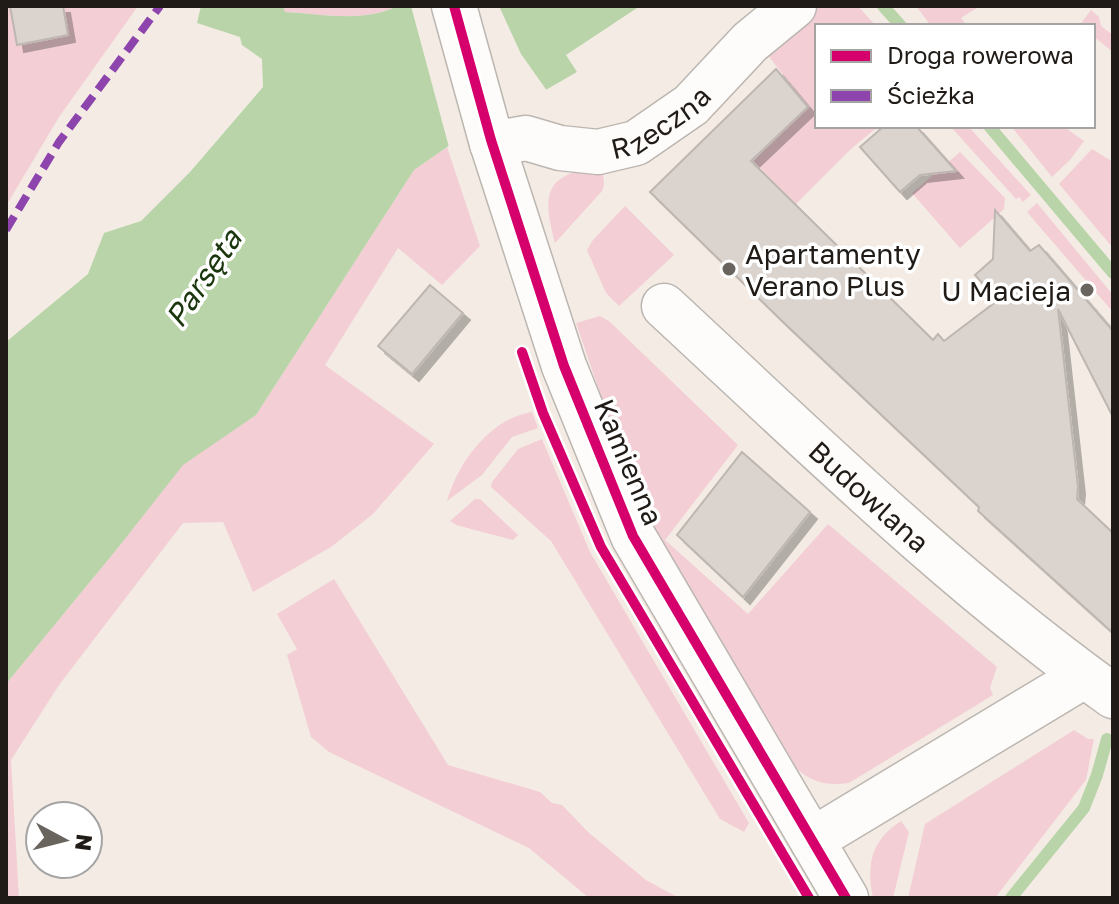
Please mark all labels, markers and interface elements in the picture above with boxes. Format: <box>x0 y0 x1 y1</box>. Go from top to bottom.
legend <box>815 24 1095 128</box>
text: Droga rowerowa <box>887 40 1074 69</box>
street label: Rzeczna <box>607 79 717 165</box>
text: Ścieżka <box>887 80 975 109</box>
water label: Parsęta <box>157 221 249 334</box>
place label: Apartamenty Verano Plus <box>745 237 921 302</box>
marker: Apartamenty Verano Plus <box>720 260 738 278</box>
place label: U Macieja <box>941 274 1071 307</box>
marker: U Macieja <box>1078 281 1096 299</box>
street label: Kamienna <box>588 394 670 530</box>
street label: Budowlana <box>803 434 936 559</box>
north arrow <box>24 800 104 880</box>
text: N <box>70 833 99 852</box>

